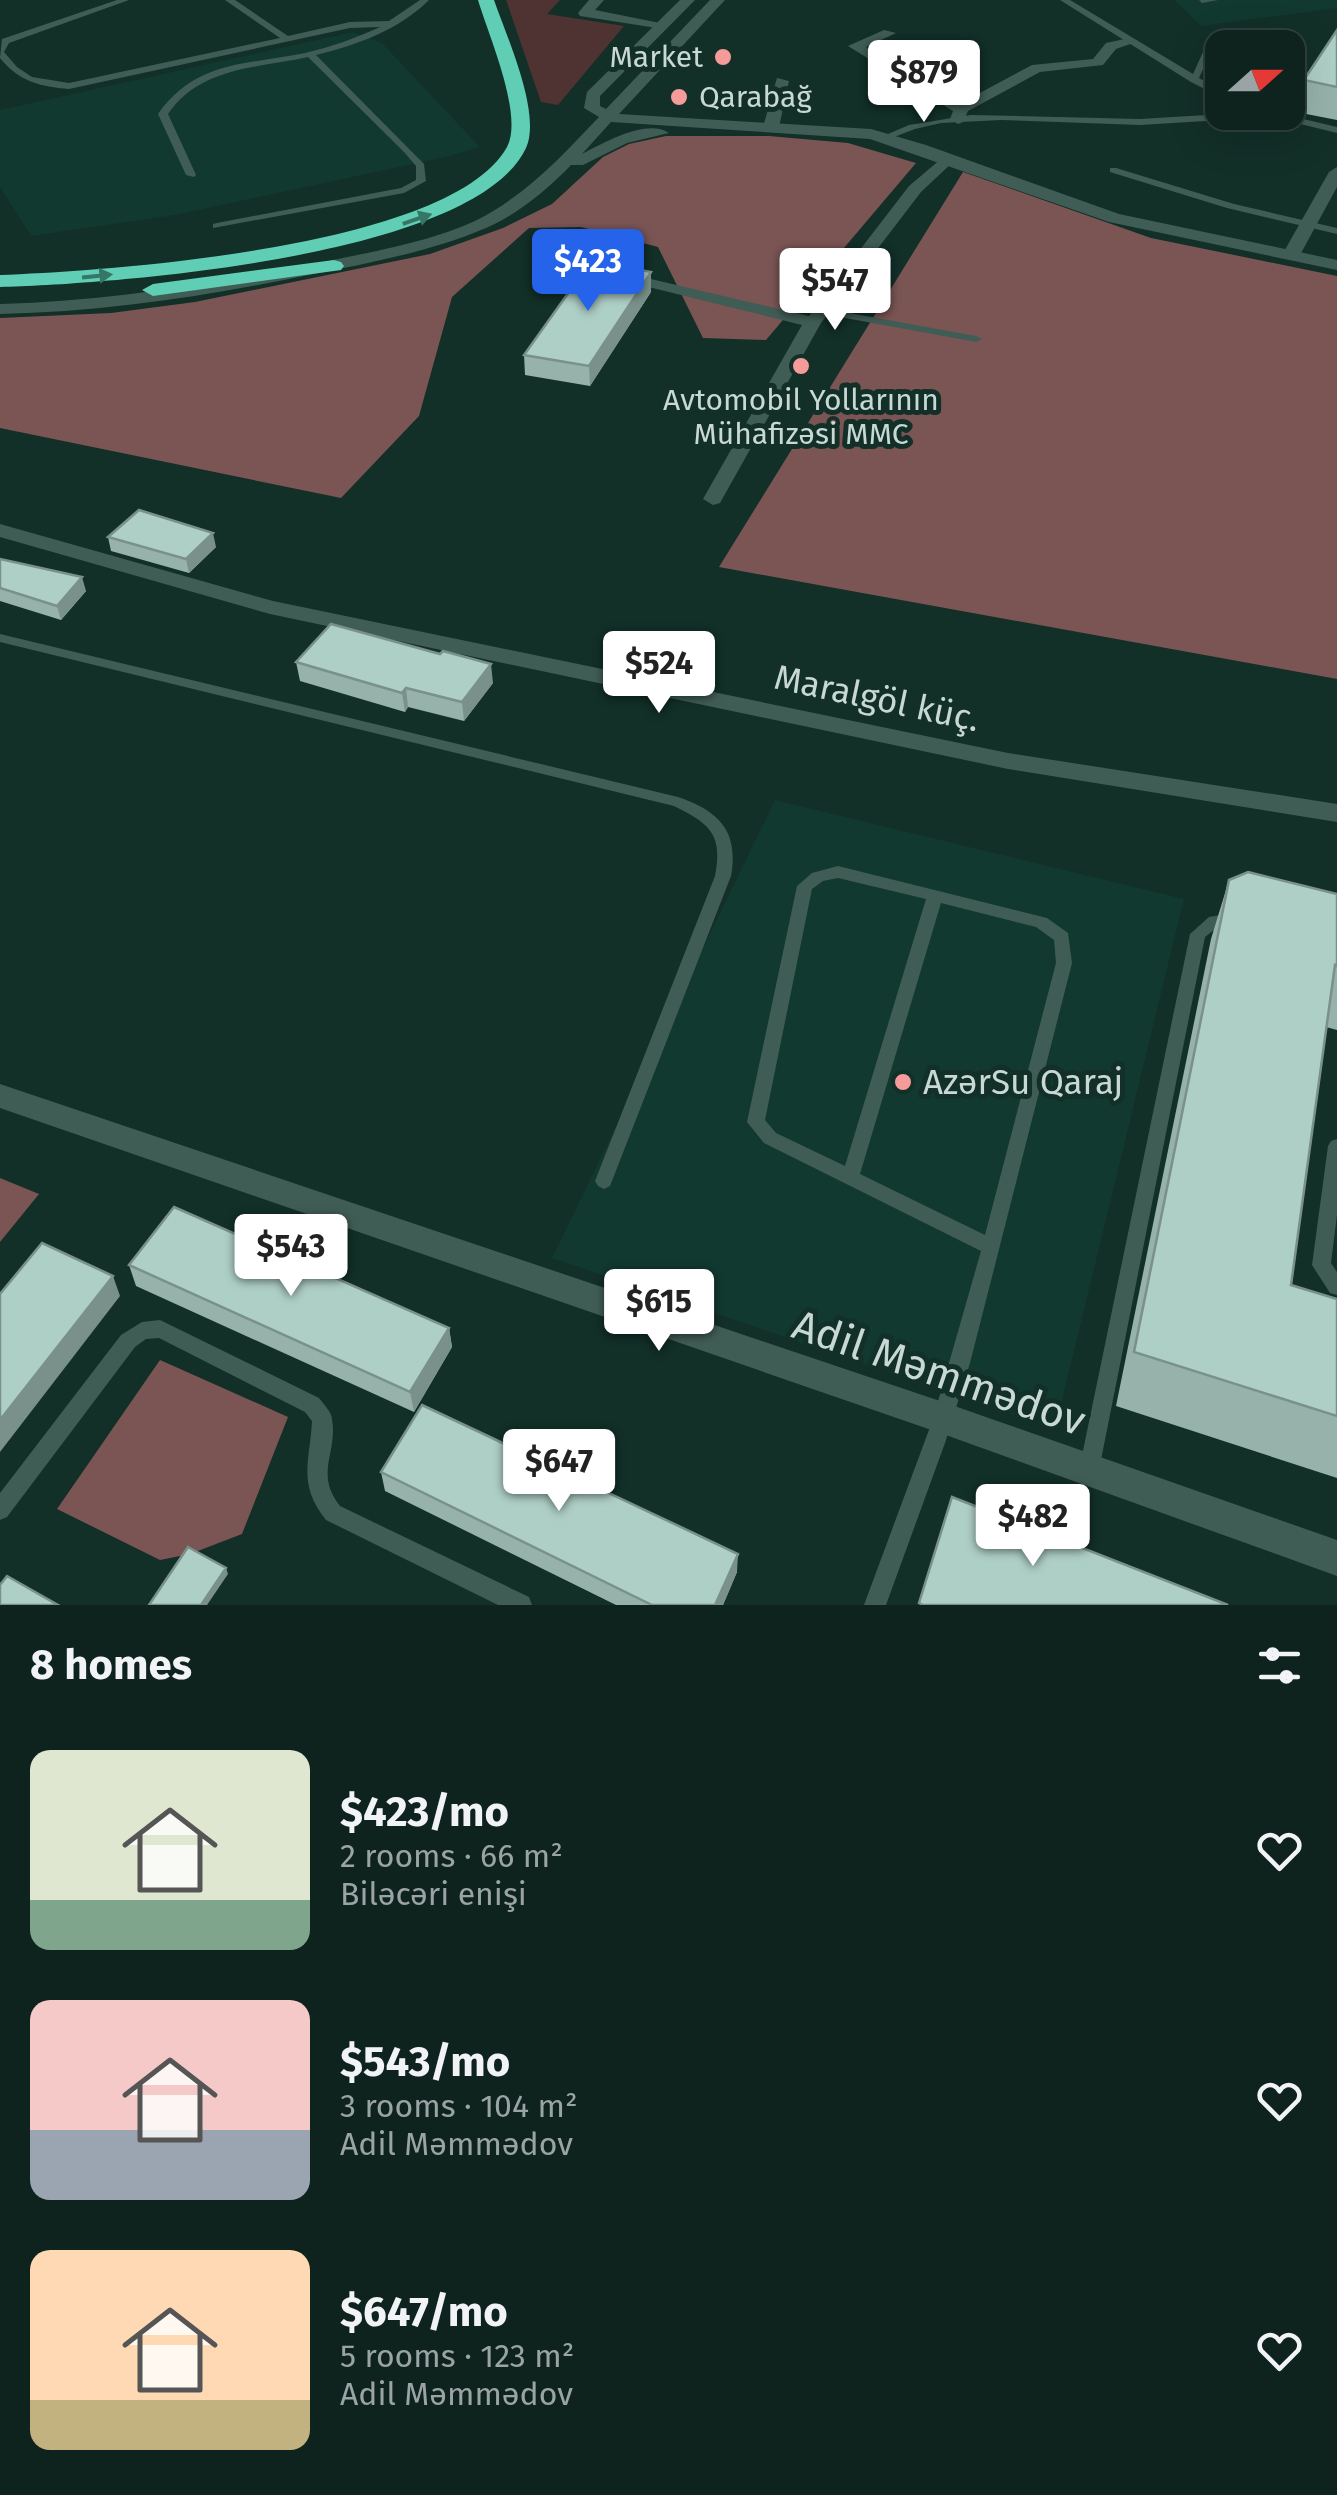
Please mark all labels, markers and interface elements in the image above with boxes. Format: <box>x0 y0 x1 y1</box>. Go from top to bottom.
north arrow <box>1205 30 1305 130</box>
map controls <box>1205 30 1305 130</box>
place label: Market <box>609 39 703 75</box>
pin: $879 <box>865 40 983 125</box>
marker: Market <box>712 46 734 68</box>
text: $879 <box>890 53 958 91</box>
place label: Qarabağ <box>699 79 812 115</box>
marker: Qarabağ <box>668 86 690 108</box>
one-way arrow <box>402 210 432 225</box>
pin: $423 <box>529 229 647 314</box>
text: $423 <box>554 242 622 280</box>
pin: $547 <box>776 248 894 333</box>
text: $547 <box>802 261 868 299</box>
one-way arrow <box>82 268 114 284</box>
marker: Avtomobil Yollarının Mühafizəsi MMC <box>790 355 812 377</box>
place label: Avtomobil Yollarının Mühafizəsi MMC <box>663 382 939 452</box>
pin: $524 <box>600 631 718 716</box>
text: $524 <box>625 644 693 682</box>
street label: Maralgöl küç. <box>771 656 983 740</box>
place label: AzərSu Qaraj <box>923 1061 1123 1103</box>
marker: AzərSu Qaraj <box>892 1071 914 1093</box>
pin: $543 <box>232 1214 350 1299</box>
text: $543 <box>257 1227 325 1265</box>
pin: $615 <box>600 1269 718 1354</box>
text: $615 <box>626 1282 692 1320</box>
street label: Adil Məmmədov <box>786 1300 1092 1447</box>
pin: $647 <box>500 1429 618 1514</box>
text: $647 <box>525 1442 593 1480</box>
pin: $482 <box>974 1484 1092 1569</box>
text: $482 <box>998 1497 1068 1535</box>
icon: filters <box>1252 1638 1307 1693</box>
text: 8 homes <box>30 1640 192 1690</box>
text: $423/mo <box>340 1787 509 1837</box>
icon: home <box>110 1790 230 1910</box>
icon: heart <box>1252 1823 1307 1878</box>
text: 2 rooms · 66 m² <box>340 1837 563 1875</box>
text: Biləcəri enişi <box>340 1875 527 1913</box>
text: $543/mo <box>340 2037 510 2087</box>
icon: home <box>110 2040 230 2160</box>
icon: heart <box>1252 2073 1307 2128</box>
text: 3 rooms · 104 m² <box>340 2087 578 2125</box>
text: Adil Məmmədov <box>340 2125 573 2163</box>
text: $647/mo <box>340 2287 508 2337</box>
icon: home <box>110 2290 230 2410</box>
icon: heart <box>1252 2323 1307 2378</box>
text: 5 rooms · 123 m² <box>340 2337 574 2375</box>
text: Adil Məmmədov <box>340 2375 573 2413</box>

